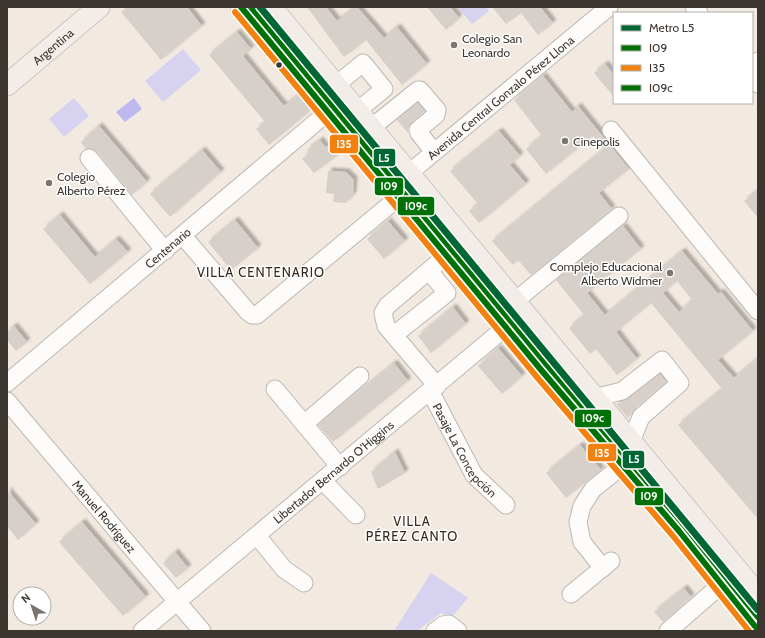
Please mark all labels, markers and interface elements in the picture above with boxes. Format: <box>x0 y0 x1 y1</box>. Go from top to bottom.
legend <box>613 12 753 104</box>
text: Metro L5 <box>649 20 694 35</box>
street label: Argentina <box>29 24 76 68</box>
place label: Colegio San Leonardo <box>462 31 523 60</box>
street label: Avenida Central Gonzalo Pérez Llona <box>424 32 577 163</box>
marker: Colegio San Leonardo <box>449 40 459 50</box>
text: I09 <box>649 40 667 55</box>
unlabelled marker <box>274 60 284 70</box>
text: I35 <box>649 60 665 75</box>
text: I09c <box>649 80 673 95</box>
line badge: I35 <box>329 134 359 154</box>
place label: Cinepolis <box>573 134 620 149</box>
marker: Cinepolis <box>560 136 570 146</box>
text: I35 <box>337 137 352 151</box>
line badge: L5 <box>373 148 396 167</box>
text: L5 <box>378 151 390 165</box>
place label: Colegio Alberto Pérez <box>57 169 126 198</box>
line badge: I09 <box>374 177 404 196</box>
marker: Colegio Alberto Pérez <box>44 178 54 188</box>
text: I09 <box>380 179 398 193</box>
line badge: I09c <box>397 196 435 216</box>
text: I09c <box>405 199 427 213</box>
street label: Centenario <box>141 224 194 271</box>
place label: Complejo Educacional Alberto Widmer <box>550 259 662 288</box>
district label: VILLA CENTENARIO <box>197 264 325 280</box>
marker: Complejo Educacional Alberto Widmer <box>665 268 675 278</box>
street label: Pasaje La Concepción <box>430 400 500 500</box>
line badge: I09c <box>574 409 612 428</box>
text: I09c <box>582 411 604 425</box>
street label: Libertador Bernardo O'Higgins <box>270 417 397 526</box>
line badge: I35 <box>587 443 617 462</box>
text: I35 <box>595 446 610 460</box>
line badge: L5 <box>622 450 645 469</box>
text: L5 <box>628 452 640 466</box>
street label: Manuel Rodríguez <box>70 477 140 556</box>
line badge: I09 <box>634 487 664 506</box>
text: I09 <box>640 489 658 503</box>
district label: VILLA PÉREZ CANTO <box>366 513 458 544</box>
north arrow <box>12 586 52 626</box>
text: N <box>18 590 33 606</box>

